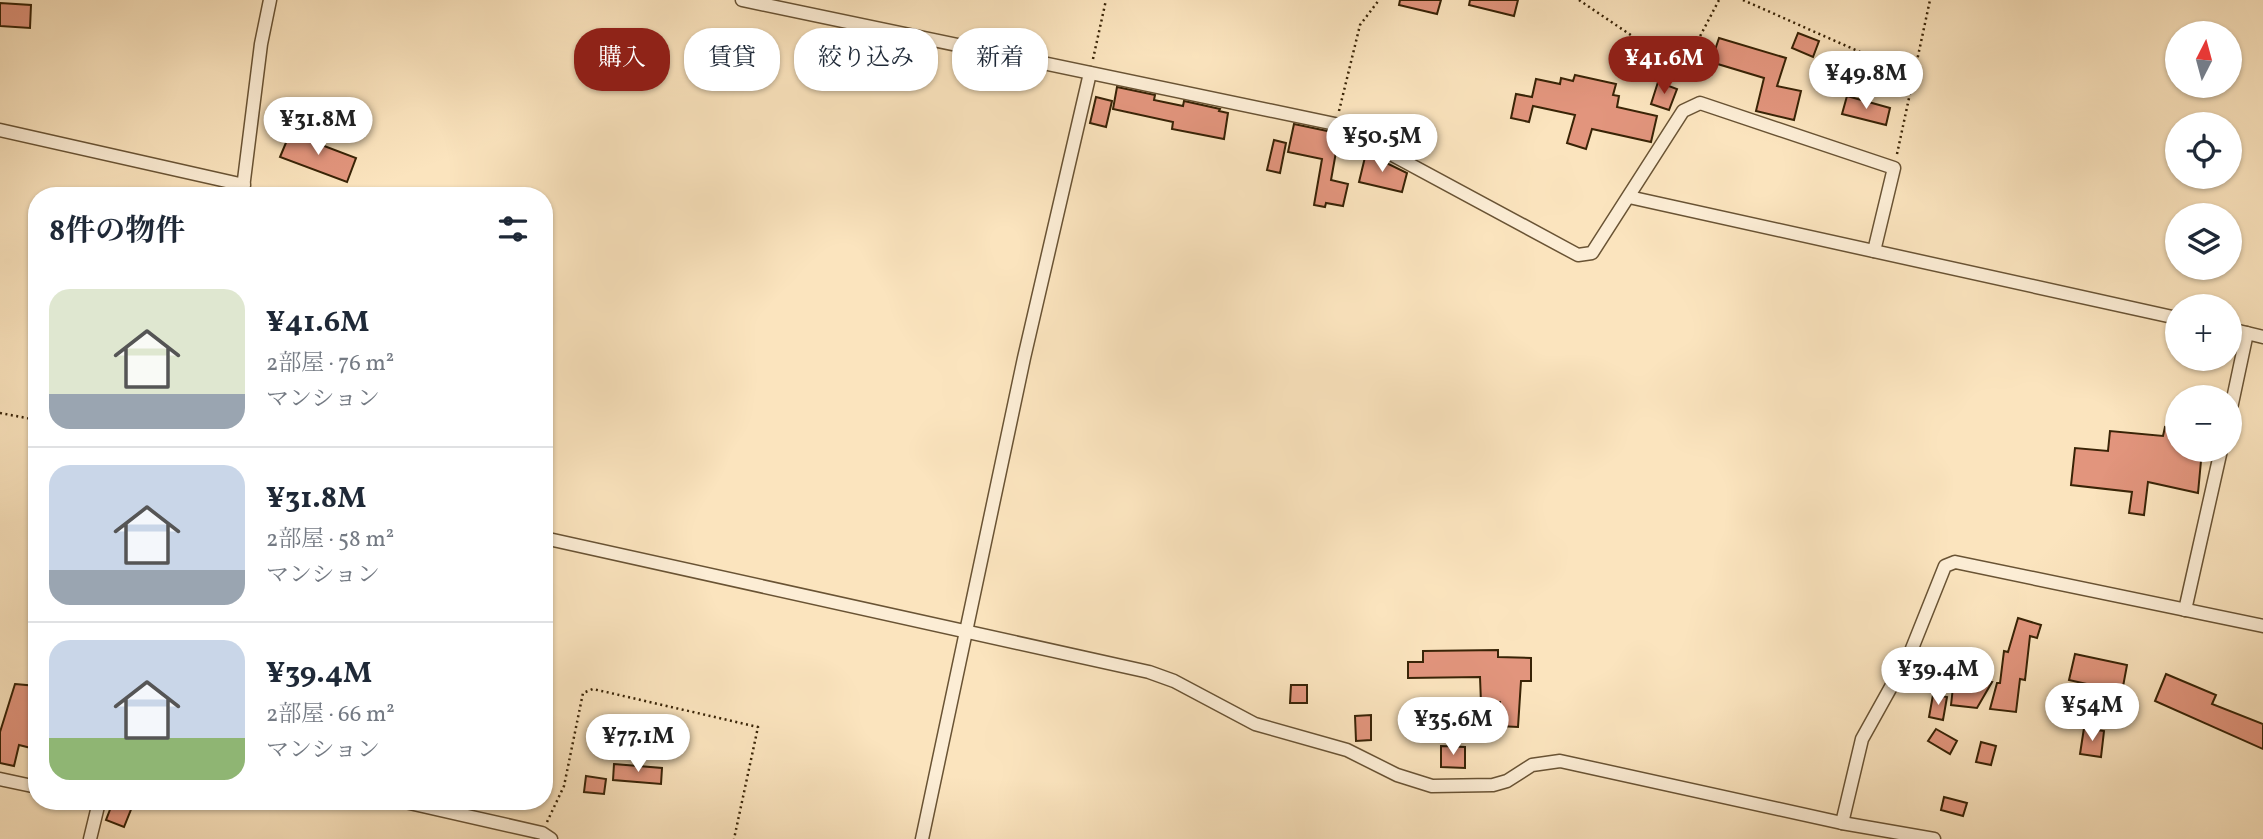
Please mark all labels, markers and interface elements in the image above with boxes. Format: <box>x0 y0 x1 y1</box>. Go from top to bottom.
north arrow <box>2165 21 2242 98</box>
map controls <box>2165 21 2242 462</box>
chip: 購入 <box>574 28 670 91</box>
chip: 賃貸 <box>684 28 780 91</box>
chip: 絞り込み <box>794 28 938 91</box>
chip: 新着 <box>952 28 1048 91</box>
pin: ¥41.6M <box>1607 36 1721 96</box>
text: ¥41.6M <box>1624 43 1704 75</box>
pin: ¥49.8M <box>1809 52 1923 111</box>
text: ¥49.8M <box>1825 58 1907 90</box>
pin: ¥31.8M <box>261 97 375 157</box>
text: ¥31.8M <box>280 104 356 136</box>
button: locate <box>2165 112 2242 189</box>
pin: ¥50.5M <box>1325 114 1439 174</box>
text: ¥50.5M <box>1342 121 1422 153</box>
button: layers <box>2165 203 2242 280</box>
icon: filters <box>494 210 532 248</box>
text: 8件の物件 <box>49 211 185 253</box>
button: + <box>2165 294 2242 371</box>
text: ¥41.6M <box>266 302 369 344</box>
icon: home <box>105 317 189 401</box>
text: 2部屋 · 76 m² <box>266 348 394 380</box>
text: マンション <box>266 384 380 416</box>
button: − <box>2165 385 2242 462</box>
text: ¥31.8M <box>266 478 366 520</box>
icon: home <box>105 493 189 577</box>
text: 2部屋 · 58 m² <box>266 524 394 556</box>
text: マンション <box>266 560 380 592</box>
pin: ¥39.4M <box>1881 648 1995 707</box>
text: ¥39.4M <box>266 653 372 695</box>
text: ¥39.4M <box>1897 654 1979 686</box>
icon: home <box>105 668 189 752</box>
pin: ¥54M <box>2051 684 2133 743</box>
text: ¥54M <box>2061 690 2123 722</box>
pin: ¥35.6M <box>1396 698 1510 757</box>
text: 2部屋 · 66 m² <box>266 699 395 731</box>
text: ¥35.6M <box>1414 704 1492 736</box>
pin: ¥77.1M <box>581 714 695 774</box>
text: ¥77.1M <box>602 721 674 753</box>
text: マンション <box>266 735 380 767</box>

